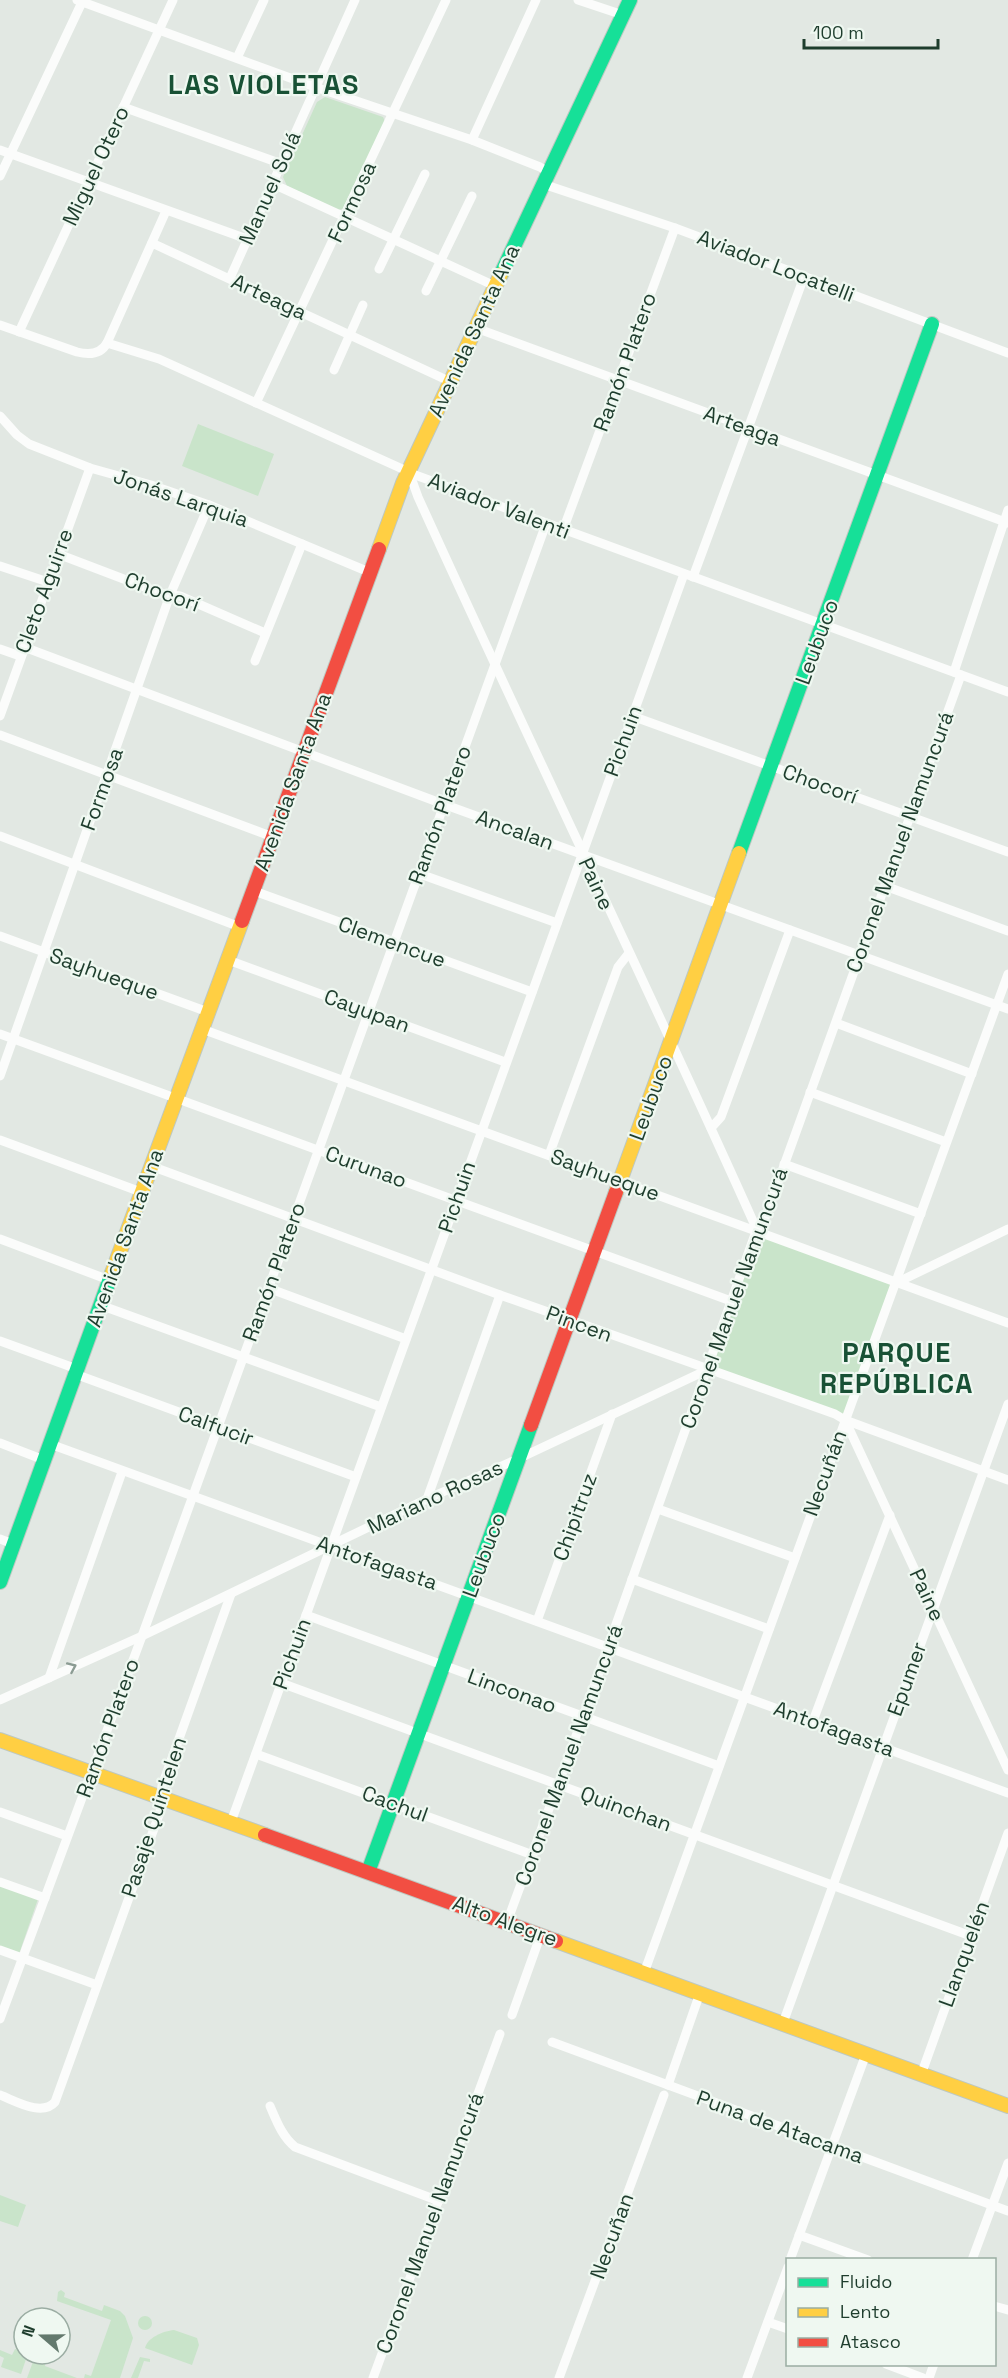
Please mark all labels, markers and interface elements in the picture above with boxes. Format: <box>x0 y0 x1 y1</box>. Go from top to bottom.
scale bar <box>804 12 938 50</box>
text: 100 m <box>813 21 864 44</box>
district label: LAS VIOLETAS <box>168 67 360 102</box>
street label: Miguel Otero <box>56 102 135 230</box>
street label: Manuel Solá <box>232 127 307 249</box>
street label: Formosa <box>321 157 382 247</box>
street label: Aviador Locatelli <box>694 223 859 308</box>
street label: Avenida Santa Ana <box>422 240 525 422</box>
street label: Arteaga <box>227 267 311 326</box>
street label: Ramón Platero <box>587 289 662 435</box>
street label: Arteaga <box>700 399 784 452</box>
street label: Jonás Larquia <box>110 462 252 533</box>
street label: Aviador Valenti <box>424 466 574 545</box>
street label: Cleto Aguirre <box>9 525 79 657</box>
street label: Chocorí <box>121 566 204 618</box>
street label: Leubuco <box>789 596 844 688</box>
street label: Avenida Santa Ana <box>248 689 337 875</box>
street label: Pichuin <box>597 701 648 780</box>
street label: Coronel Manuel Namuncurá <box>840 707 959 976</box>
street label: Ramón Platero <box>402 742 477 888</box>
street label: Formosa <box>74 744 129 834</box>
street label: Chocorí <box>779 758 862 810</box>
street label: Ancalan <box>473 803 558 856</box>
street label: Paine <box>573 853 620 914</box>
street label: Clemencue <box>335 910 450 973</box>
street label: Sayhueque <box>46 941 163 1006</box>
street label: Cayupan <box>321 983 414 1039</box>
street label: Leubuco <box>623 1052 678 1144</box>
street label: Curunao <box>322 1139 411 1194</box>
street label: Sayhueque <box>547 1142 664 1207</box>
street label: Avenida Santa Ana <box>80 1145 169 1331</box>
street label: Pichuin <box>432 1158 481 1236</box>
street label: Coronel Manuel Namuncurá <box>674 1163 793 1432</box>
street label: Ramón Platero <box>236 1199 311 1345</box>
street label: Pincen <box>542 1299 616 1348</box>
district label: PARQUE REPÚBLICA <box>820 1335 974 1401</box>
street label: Calfucir <box>175 1399 258 1452</box>
street label: Necuñán <box>797 1426 853 1520</box>
street label: Mariano Rosas <box>363 1453 507 1540</box>
street label: Chipitruz <box>546 1469 603 1564</box>
street label: Leubuco <box>456 1509 511 1601</box>
street label: Antofagasta <box>313 1529 441 1596</box>
street label: Paine <box>904 1564 951 1625</box>
street label: Pichuin <box>266 1614 317 1693</box>
street label: Coronel Manuel Namuncurá <box>509 1620 628 1889</box>
street label: Epumer <box>881 1638 932 1719</box>
street label: Ramón Platero <box>70 1655 145 1801</box>
one-way arrow <box>66 1662 77 1674</box>
street label: Linconao <box>464 1662 560 1719</box>
street label: Antofagasta <box>770 1694 898 1763</box>
street label: Pasaje Quintelen <box>115 1733 192 1901</box>
street label: Cachul <box>358 1779 432 1828</box>
street label: Quinchan <box>577 1780 676 1838</box>
street label: Alto Alegre <box>449 1889 561 1952</box>
street label: Llanquelén <box>932 1897 995 2011</box>
street label: Puna de Atacama <box>693 2084 867 2169</box>
street label: Coronel Manuel Namuncurá <box>370 2088 489 2357</box>
street label: Necuñan <box>584 2189 640 2283</box>
legend <box>786 2258 996 2366</box>
text: Fluido <box>840 2270 892 2293</box>
text: Lento <box>840 2300 890 2323</box>
north arrow <box>12 2306 72 2366</box>
text: N <box>17 2322 40 2340</box>
text: Atasco <box>840 2330 901 2353</box>

